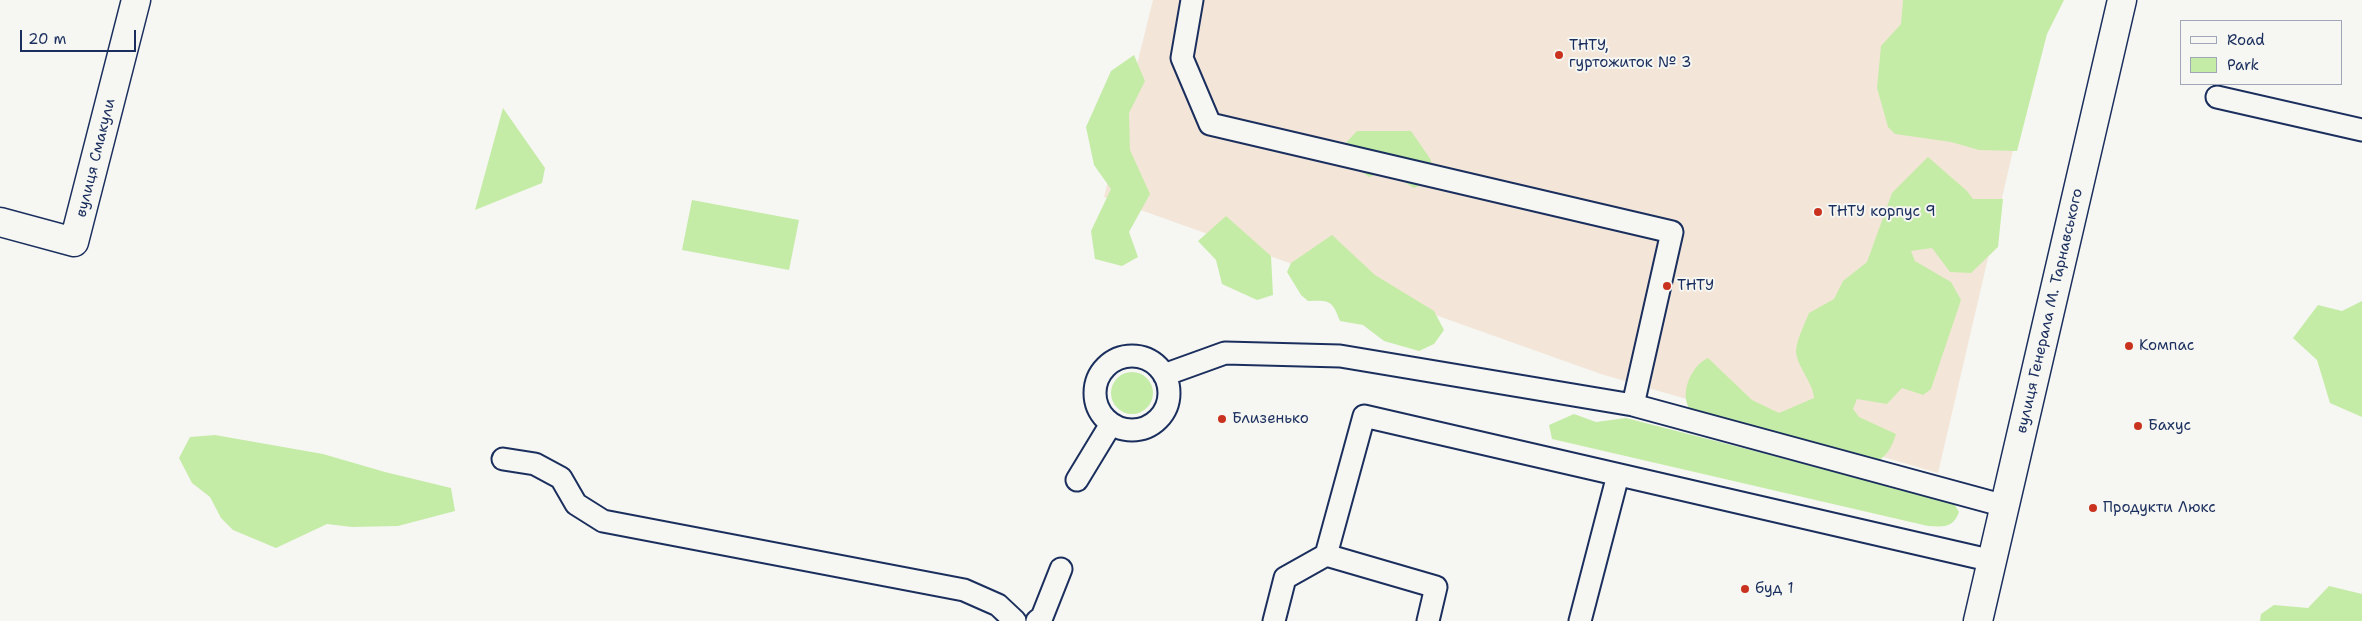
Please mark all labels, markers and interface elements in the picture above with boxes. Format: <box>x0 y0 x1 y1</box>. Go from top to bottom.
scale bar <box>22 20 139 52</box>
legend <box>2180 20 2342 85</box>
text: 20 m <box>28 29 67 49</box>
text: Road <box>2227 30 2265 50</box>
place label: ТНТУ, гуртожиток № 3 <box>1569 37 1692 72</box>
marker: ТНТУ, гуртожиток № 3 <box>1553 49 1565 61</box>
text: Park <box>2227 55 2259 75</box>
street label: вулиця Смакули <box>73 97 119 219</box>
street label: вулиця Генерала М. Тарнавського <box>2013 187 2087 435</box>
place label: ТНТУ корпус 9 <box>1828 203 1936 221</box>
marker: ТНТУ корпус 9 <box>1812 206 1824 218</box>
place label: ТНТУ <box>1677 277 1714 295</box>
marker: ТНТУ <box>1661 280 1673 292</box>
place label: Компас <box>2139 337 2194 355</box>
marker: Компас <box>2123 340 2135 352</box>
place label: Близенько <box>1232 410 1309 428</box>
marker: Близенько <box>1216 413 1228 425</box>
place label: Бахус <box>2148 417 2191 435</box>
marker: Бахус <box>2132 420 2144 432</box>
place label: Продукти Люкс <box>2103 499 2216 517</box>
marker: Продукти Люкс <box>2087 502 2099 514</box>
place label: буд 1 <box>1755 580 1794 598</box>
marker: буд 1 <box>1739 583 1751 595</box>

